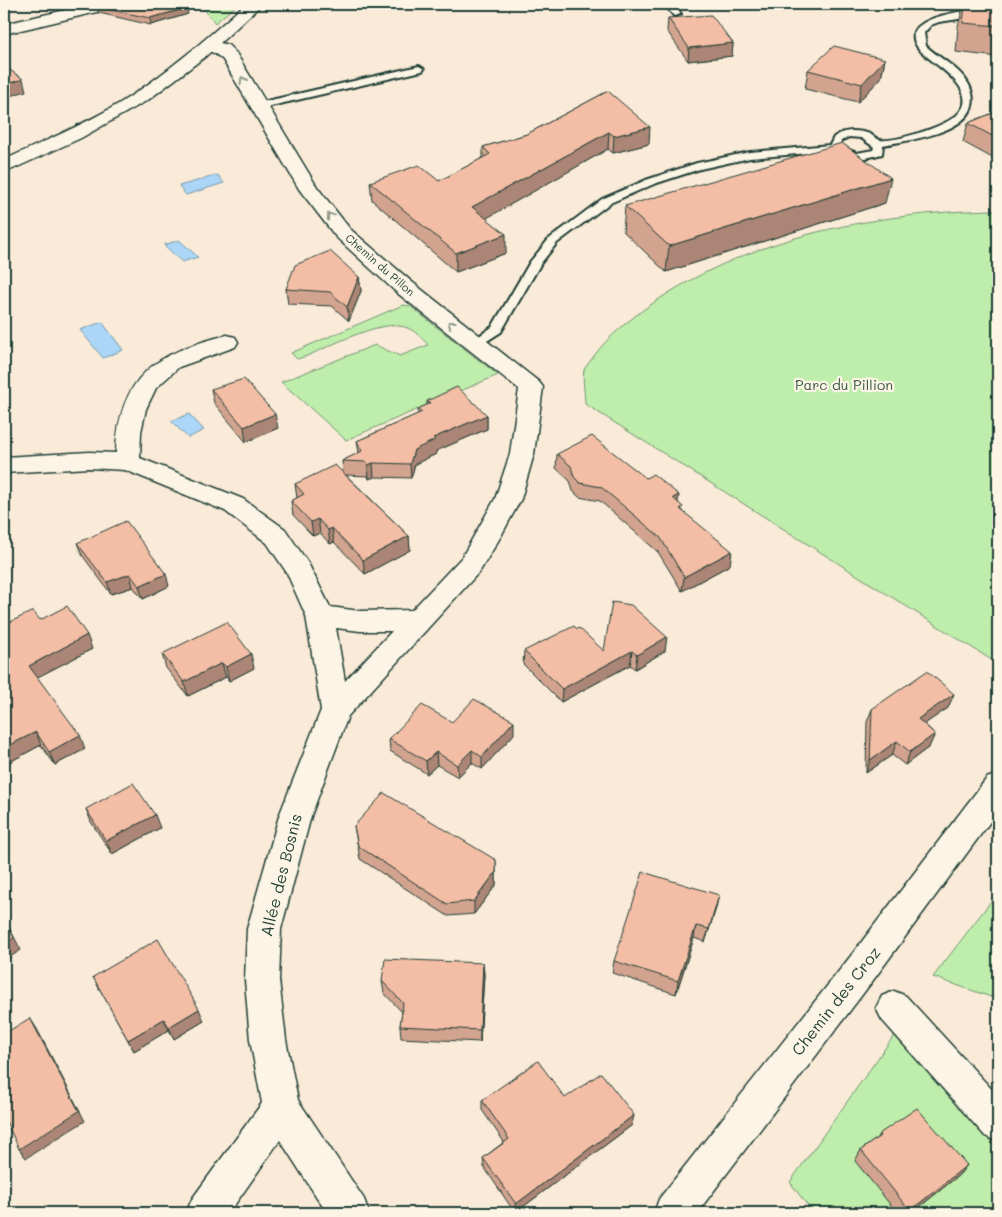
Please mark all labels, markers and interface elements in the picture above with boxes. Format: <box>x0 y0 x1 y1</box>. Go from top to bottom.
one-way arrow <box>239 76 249 85</box>
one-way arrow <box>328 213 336 222</box>
street label: Chemin du Pillon <box>342 230 418 299</box>
one-way arrow <box>448 322 457 330</box>
park label: Parc du Pillion <box>795 375 893 394</box>
street label: Allée des Bosnis <box>255 811 306 938</box>
street label: Chemin des Croz <box>786 942 885 1059</box>

